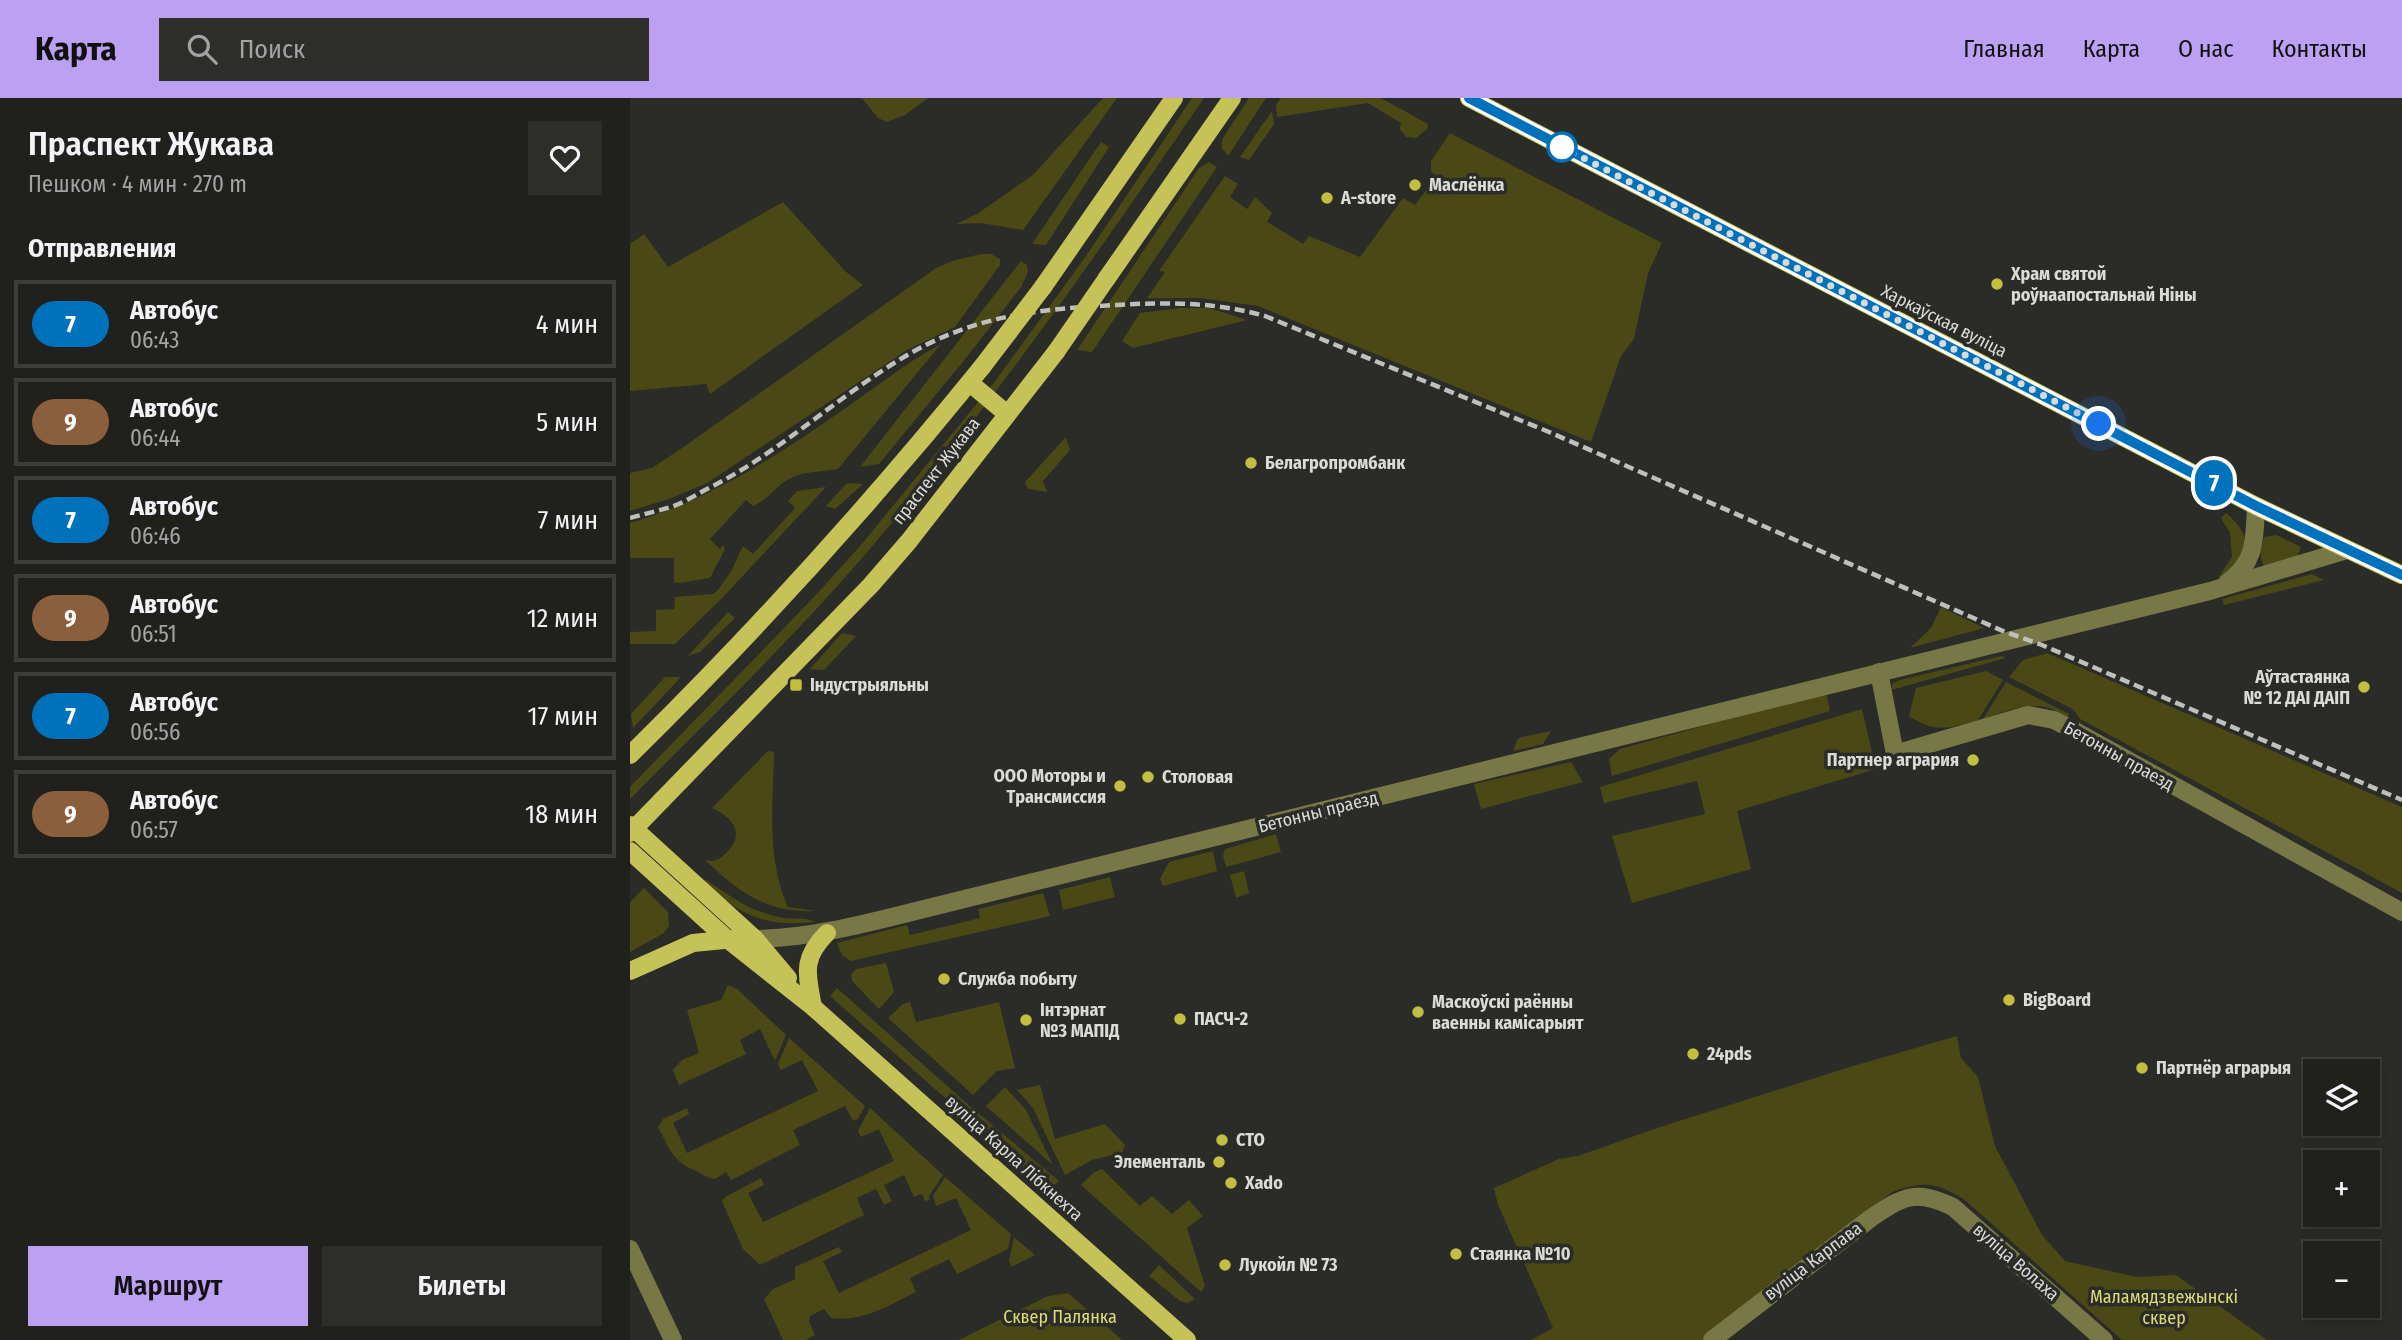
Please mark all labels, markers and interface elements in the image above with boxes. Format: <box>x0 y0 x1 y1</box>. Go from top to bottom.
search box <box>159 18 649 81</box>
text: Карта <box>35 29 117 69</box>
icon: search <box>183 30 221 68</box>
text: Поиск <box>239 34 305 65</box>
text: Главная <box>1963 35 2045 63</box>
text: Карта <box>2083 35 2140 63</box>
text: О нас <box>2178 35 2233 63</box>
text: Контакты <box>2271 35 2367 63</box>
button: heart <box>528 121 602 195</box>
text: Праспект Жукава <box>28 124 274 164</box>
unlabelled marker <box>1547 132 1577 162</box>
text: Пешком · 4 мин · 270 m <box>28 170 247 198</box>
place label: Маслёнка <box>1429 174 1504 196</box>
marker: Маслёнка <box>1407 177 1423 193</box>
place label: А-store <box>1340 187 1396 209</box>
marker: А-store <box>1319 190 1335 206</box>
text: Отправления <box>28 233 177 264</box>
place label: Храм святой роўнаапостальнай Ніны <box>2010 263 2197 306</box>
marker: Храм святой роўнаапостальнай Ніны <box>1989 276 2005 292</box>
street label: Харкаўская вуліца <box>1877 280 2011 362</box>
text: Автобус <box>130 295 218 326</box>
text: 4 мин <box>536 309 598 340</box>
text: 7 <box>65 310 76 338</box>
text: 06:43 <box>130 326 179 354</box>
text: Автобус <box>130 393 218 424</box>
your location <box>2081 406 2116 441</box>
text: 5 мин <box>536 407 598 438</box>
text: 9 <box>64 408 77 436</box>
street label: праспект Жукава <box>887 413 985 529</box>
text: 06:44 <box>130 424 180 452</box>
place label: Белагропромбанк <box>1265 452 1406 474</box>
marker: Белагропромбанк <box>1243 455 1259 471</box>
line badge: 7 <box>2191 460 2237 506</box>
text: 7 <box>2209 469 2219 497</box>
text: Автобус <box>130 491 218 522</box>
text: 7 мин <box>538 505 598 536</box>
text: 7 <box>65 506 76 534</box>
text: 06:46 <box>130 522 181 550</box>
text: Автобус <box>130 589 218 620</box>
text: 12 мин <box>527 603 598 634</box>
text: 9 <box>64 604 77 632</box>
text: 06:51 <box>130 620 177 648</box>
place label: Аўтастаянка № 12 ДАІ ДАІП <box>2243 666 2350 709</box>
place label: Індустрыяльны <box>810 674 929 696</box>
marker: Індустрыяльны <box>788 677 804 693</box>
marker: Аўтастаянка № 12 ДАІ ДАІП <box>2356 679 2372 695</box>
text: Автобус <box>130 687 218 718</box>
text: 17 мин <box>528 701 598 732</box>
text: 7 <box>65 702 76 730</box>
street label: Бетонны праезд <box>2060 717 2178 795</box>
text: 06:56 <box>130 718 180 746</box>
place label: Партнер агрария <box>1827 749 1959 771</box>
marker: Партнер агрария <box>1965 752 1981 768</box>
place label: ООО Моторы и Трансмиссия <box>993 765 1106 808</box>
place label: Столовая <box>1162 766 1233 788</box>
marker: Столовая <box>1140 769 1156 785</box>
marker: ООО Моторы и Трансмиссия <box>1112 778 1128 794</box>
text: Автобус <box>130 785 218 816</box>
street label: Бетонны праезд <box>1256 786 1380 838</box>
text: 18 мин <box>525 799 598 830</box>
text: 9 <box>64 800 77 828</box>
text: 06:57 <box>130 816 178 844</box>
place label: Служба побыту <box>958 968 1077 990</box>
marker: Служба побыту <box>936 971 952 987</box>
place label: BigBoard <box>2023 989 2091 1011</box>
place label: Маскоўскі раённы ваенны камісарыят <box>1432 991 1584 1034</box>
marker: BigBoard <box>2001 992 2017 1008</box>
place label: Інтэрнат №3 МАПІД <box>1040 999 1120 1042</box>
marker: Маскоўскі раённы ваенны камісарыят <box>1410 1004 1426 1020</box>
place label: ПАСЧ-2 <box>1194 1008 1248 1030</box>
marker: ПАСЧ-2 <box>1172 1011 1188 1027</box>
marker: Інтэрнат №3 МАПІД <box>1018 1012 1034 1028</box>
place label: 24pds <box>1706 1043 1752 1065</box>
marker: 24pds <box>1685 1046 1701 1062</box>
place label: Партнёр аграрыя <box>2156 1057 2291 1079</box>
map controls <box>2303 1059 2380 1318</box>
button: layers <box>2303 1059 2380 1136</box>
marker: Партнёр аграрыя <box>2134 1060 2150 1076</box>
street label: вуліца Карла Лібкнехта <box>941 1090 1087 1226</box>
place label: СТО <box>1236 1129 1265 1151</box>
marker: СТО <box>1214 1132 1230 1148</box>
button: + <box>2303 1150 2380 1227</box>
place label: Элементаль <box>1114 1151 1205 1173</box>
marker: Элементаль <box>1211 1154 1227 1170</box>
place label: Xado <box>1244 1172 1283 1194</box>
marker: Xado <box>1223 1175 1239 1191</box>
street label: вуліца Карпава <box>1760 1217 1866 1305</box>
street label: вуліца Волаха <box>1969 1219 2064 1305</box>
button: − <box>2303 1241 2380 1318</box>
place label: Стаянка №10 <box>1470 1243 1571 1265</box>
button: Маршрут <box>28 1246 308 1326</box>
button: Билеты <box>322 1246 602 1326</box>
marker: Стаянка №10 <box>1448 1246 1464 1262</box>
place label: Лукойл № 73 <box>1239 1254 1338 1276</box>
marker: Лукойл № 73 <box>1217 1257 1233 1273</box>
park label: Маламядзвежынскі сквер <box>2090 1286 2238 1329</box>
park label: Сквер Палянка <box>1003 1306 1117 1328</box>

